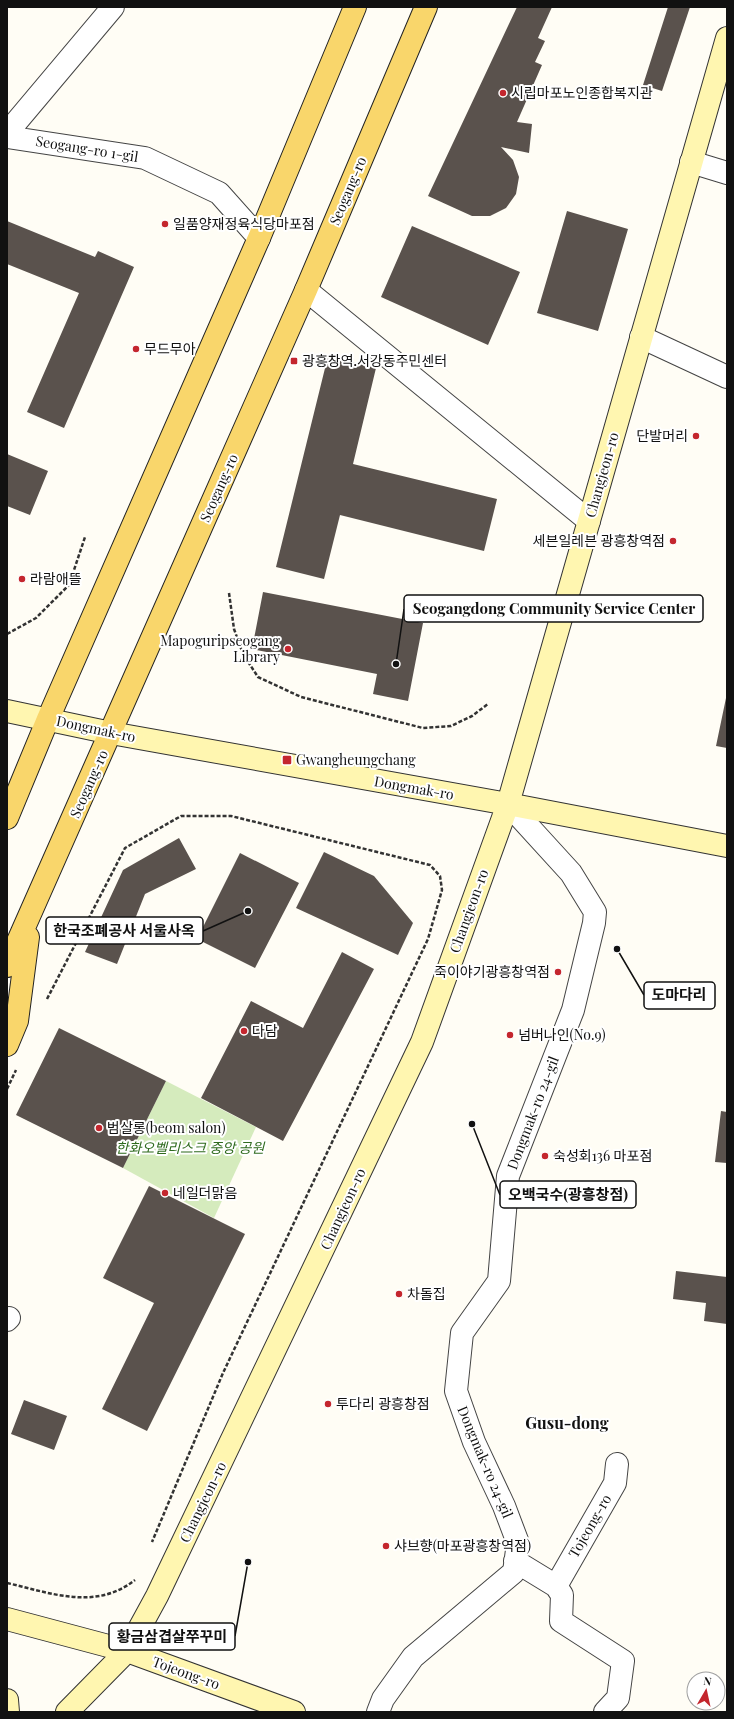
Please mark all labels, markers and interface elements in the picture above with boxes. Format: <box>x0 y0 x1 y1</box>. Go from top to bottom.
place label: 시립마포노인종합복지관 <box>511 83 653 102</box>
marker: 시립마포노인종합복지관 <box>498 88 508 98</box>
street label: Seogang-ro 1-gil <box>34 131 140 166</box>
street label: Seogang-ro <box>325 153 371 228</box>
place label: 일품양재정육식당마포점 <box>173 214 315 233</box>
marker: 일품양재정육식당마포점 <box>160 219 170 229</box>
place label: 무드무아 <box>144 339 196 358</box>
marker: 무드무아 <box>131 344 141 354</box>
place label: 광흥창역.서강동주민센터 <box>302 351 447 370</box>
marker: 광흥창역.서강동주민센터 <box>289 356 299 366</box>
place label: 단발머리 <box>636 426 688 445</box>
street label: Changjeon-ro <box>580 430 623 520</box>
marker: 단발머리 <box>691 431 701 441</box>
street label: Seogang-ro <box>195 450 242 525</box>
place label: 세븐일레븐 광흥창역점 <box>533 531 665 550</box>
marker: 세븐일레븐 광흥창역점 <box>668 536 678 546</box>
place label: 라람애뜰 <box>30 569 82 588</box>
marker: 라람애뜰 <box>17 574 27 584</box>
callout: Seogangdong Community Service Center <box>404 595 703 622</box>
text: Seogangdong Community Service Center <box>413 598 695 618</box>
place label: Mapoguripseogang Library <box>160 631 281 666</box>
marker: Mapoguripseogang Library <box>283 644 293 654</box>
street label: Dongmak-ro <box>55 711 138 746</box>
street label: Seogang-ro <box>65 746 112 821</box>
place label: Gwangheungchang <box>296 750 416 769</box>
marker: Gwangheungchang <box>281 754 293 766</box>
street label: Dongmak-ro <box>373 771 456 804</box>
street label: Changjeon-ro <box>445 866 493 955</box>
callout: 한국조폐공사 서울사옥 <box>46 917 203 944</box>
text: 한국조폐공사 서울사옥 <box>53 920 195 940</box>
place label: 죽이야기광흥창역점 <box>434 962 550 981</box>
marker: 죽이야기광흥창역점 <box>553 967 563 977</box>
callout: 도마다리 <box>644 982 715 1009</box>
text: 도마다리 <box>651 984 707 1004</box>
place label: 다담 <box>252 1021 278 1040</box>
place label: 넘버나인(No.9) <box>518 1025 606 1044</box>
marker: 다담 <box>239 1026 249 1036</box>
marker: 넘버나인(No.9) <box>505 1030 515 1040</box>
street label: Dongmak-ro 24-gil <box>502 1053 563 1172</box>
place label: 범살롱(beom salon) <box>107 1118 226 1137</box>
marker: 범살롱(beom salon) <box>94 1123 104 1133</box>
park label: 한화오벨리스크 중앙 공원 <box>116 1138 266 1157</box>
place label: 숙성회136 마포점 <box>553 1146 652 1165</box>
marker: 숙성회136 마포점 <box>540 1151 550 1161</box>
street label: Changjeon-ro <box>315 1165 370 1253</box>
callout: 오백국수(광흥창점) <box>500 1181 636 1208</box>
place label: 네일더맑음 <box>173 1183 238 1202</box>
text: 오백국수(광흥창점) <box>508 1184 628 1204</box>
marker: 네일더맑음 <box>160 1188 170 1198</box>
place label: 차돌집 <box>407 1284 446 1303</box>
marker: 차돌집 <box>394 1289 404 1299</box>
place label: 투다리 광흥창점 <box>336 1394 430 1413</box>
marker: 투다리 광흥창점 <box>323 1399 333 1409</box>
street label: Dongmak-ro 24-gil <box>453 1403 518 1521</box>
district label: Gusu-dong <box>525 1412 609 1433</box>
street label: Changjeon-ro <box>175 1458 230 1545</box>
street label: Tojeong-ro <box>564 1490 616 1561</box>
place label: 샤브향(마포광흥창역점) <box>394 1536 531 1555</box>
marker: 샤브향(마포광흥창역점) <box>381 1541 391 1551</box>
callout: 황금삼겹살쭈꾸미 <box>109 1623 235 1650</box>
text: 황금삼겹살쭈꾸미 <box>117 1626 227 1646</box>
street label: Tojeong-ro <box>150 1652 223 1694</box>
north arrow <box>686 1671 726 1711</box>
text: N <box>703 1673 713 1689</box>

